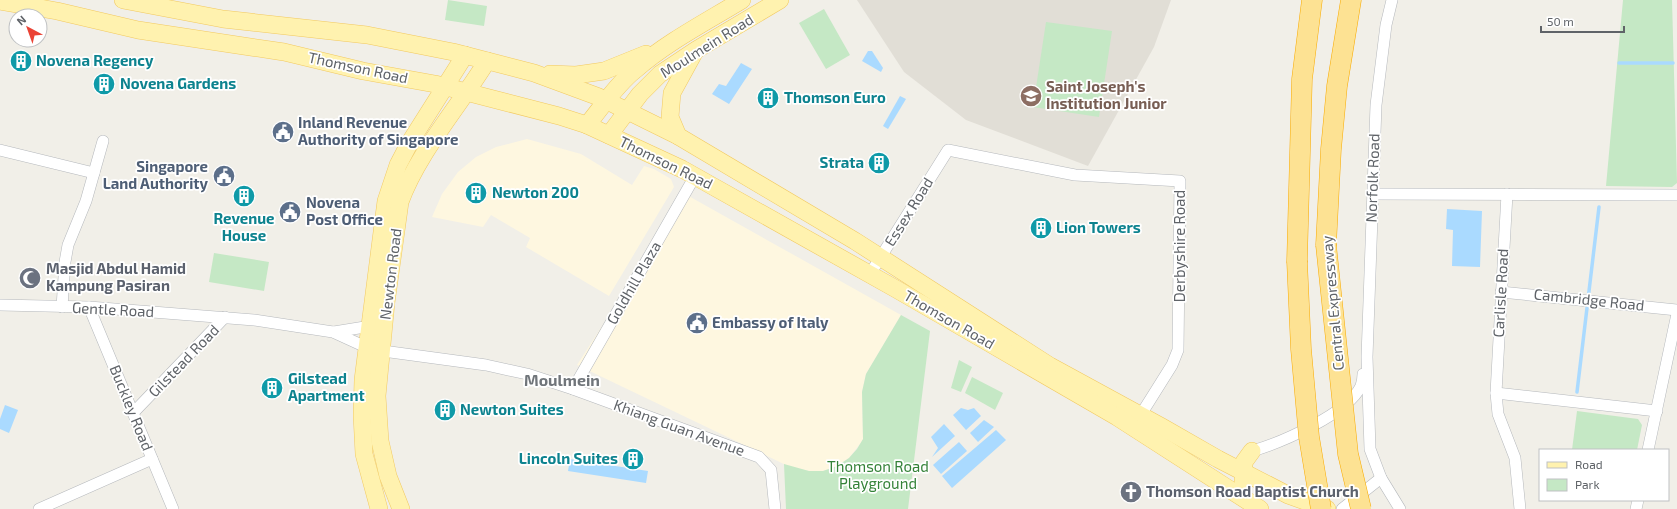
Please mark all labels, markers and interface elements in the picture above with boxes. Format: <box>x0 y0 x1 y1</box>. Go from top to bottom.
north arrow <box>8 8 48 48</box>
scale bar <box>1541 8 1624 34</box>
street label: Moulmein Road <box>657 9 756 81</box>
text: N <box>14 13 28 28</box>
text: 50 m <box>1547 14 1574 28</box>
building icon: Novena Regency <box>8 48 34 74</box>
street label: Thomson Road <box>307 48 410 86</box>
place label: Novena Regency <box>36 51 154 70</box>
building icon: Novena Gardens <box>91 71 117 97</box>
place label: Novena Gardens <box>120 74 236 92</box>
place label: Saint Joseph's Institution Junior <box>1046 77 1167 112</box>
school or university icon: Saint Joseph's Institution Junior <box>1018 83 1044 109</box>
building icon: Thomson Euro <box>755 85 781 111</box>
place label: Thomson Euro <box>784 88 886 106</box>
place label: Inland Revenue Authority of Singapore <box>298 113 458 149</box>
public building icon: Inland Revenue Authority of Singapore <box>270 119 296 145</box>
street label: Thomson Road <box>617 132 716 193</box>
street label: Norfolk Road <box>1361 133 1383 223</box>
building icon: Strata <box>866 150 892 176</box>
place label: Strata <box>819 153 864 171</box>
place label: Singapore Land Authority <box>103 157 209 193</box>
public building icon: Singapore Land Authority <box>211 163 237 189</box>
street label: Essex Road <box>880 174 936 249</box>
building icon: Newton 200 <box>463 180 489 206</box>
building icon: Revenue House <box>231 183 257 209</box>
place label: Newton 200 <box>492 183 579 201</box>
street label: Derbyshire Road <box>1170 190 1188 302</box>
place label: Novena Post Office <box>306 193 383 228</box>
public building icon: Novena Post Office <box>277 199 303 225</box>
place label: Revenue House <box>213 209 275 244</box>
building icon: Lion Towers <box>1028 215 1054 241</box>
place label: Lion Towers <box>1056 218 1141 236</box>
street label: Newton Road <box>375 227 405 321</box>
street label: Central Expressway <box>1317 235 1347 371</box>
street label: Goldhill Plaza <box>602 238 664 327</box>
street label: Carlisle Road <box>1489 248 1511 338</box>
place label: Masjid Abdul Hamid Kampung Pasiran <box>46 259 186 294</box>
mosque icon: Masjid Abdul Hamid Kampung Pasiran <box>17 265 43 291</box>
street label: Cambridge Road <box>1533 284 1645 314</box>
street label: Thomson Road <box>901 286 998 352</box>
street label: Gentle Road <box>71 298 155 320</box>
public building icon: Embassy of Italy <box>684 310 710 336</box>
place label: Embassy of Italy <box>712 313 829 332</box>
street label: Gilstead Road <box>144 320 222 400</box>
street label: Buckley Road <box>107 362 157 453</box>
place label: Gilstead Apartment <box>288 369 365 404</box>
district label: Moulmein <box>524 370 600 389</box>
building icon: Gilstead Apartment <box>259 375 285 401</box>
street label: Khiang Guan Avenue <box>611 395 747 459</box>
building icon: Newton Suites <box>432 397 458 423</box>
place label: Newton Suites <box>460 400 564 418</box>
building icon: Lincoln Suites <box>620 446 646 472</box>
place label: Lincoln Suites <box>519 449 618 467</box>
legend <box>1539 449 1669 501</box>
park label: Thomson Road Playground <box>827 457 929 492</box>
text: Road <box>1575 457 1603 471</box>
text: Park <box>1575 477 1600 491</box>
church icon: Thomson Road Baptist Church <box>1118 479 1144 505</box>
place label: Thomson Road Baptist Church <box>1146 482 1359 500</box>

